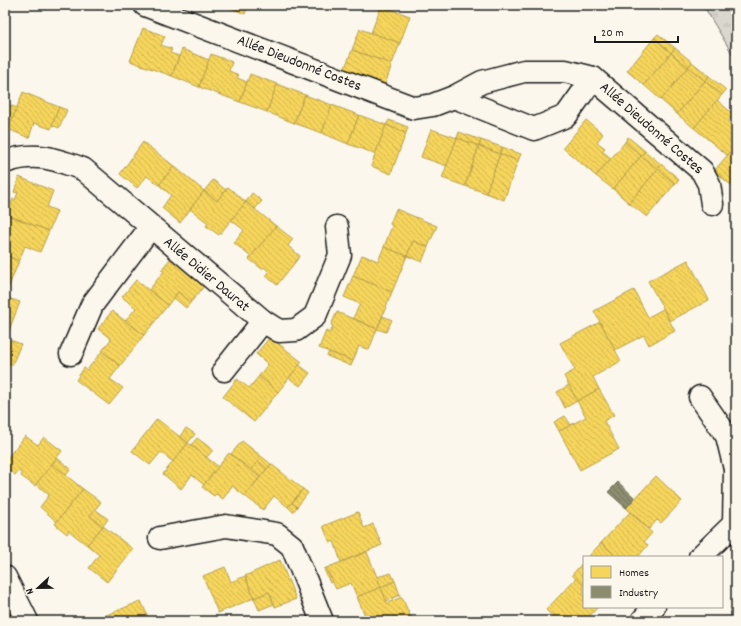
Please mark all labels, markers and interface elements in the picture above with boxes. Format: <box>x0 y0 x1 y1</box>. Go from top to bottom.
scale bar <box>595 18 678 44</box>
text: 20 m <box>601 25 624 42</box>
street label: Allée Dieudonné Costes <box>234 30 364 98</box>
street label: Allée Dieudonné Costes <box>594 77 708 181</box>
street label: Allée Didier Daurat <box>158 232 254 318</box>
legend <box>583 556 723 608</box>
text: Homes <box>619 565 649 582</box>
north arrow <box>18 568 58 608</box>
text: N <box>22 585 39 597</box>
text: Industry <box>619 585 659 602</box>

